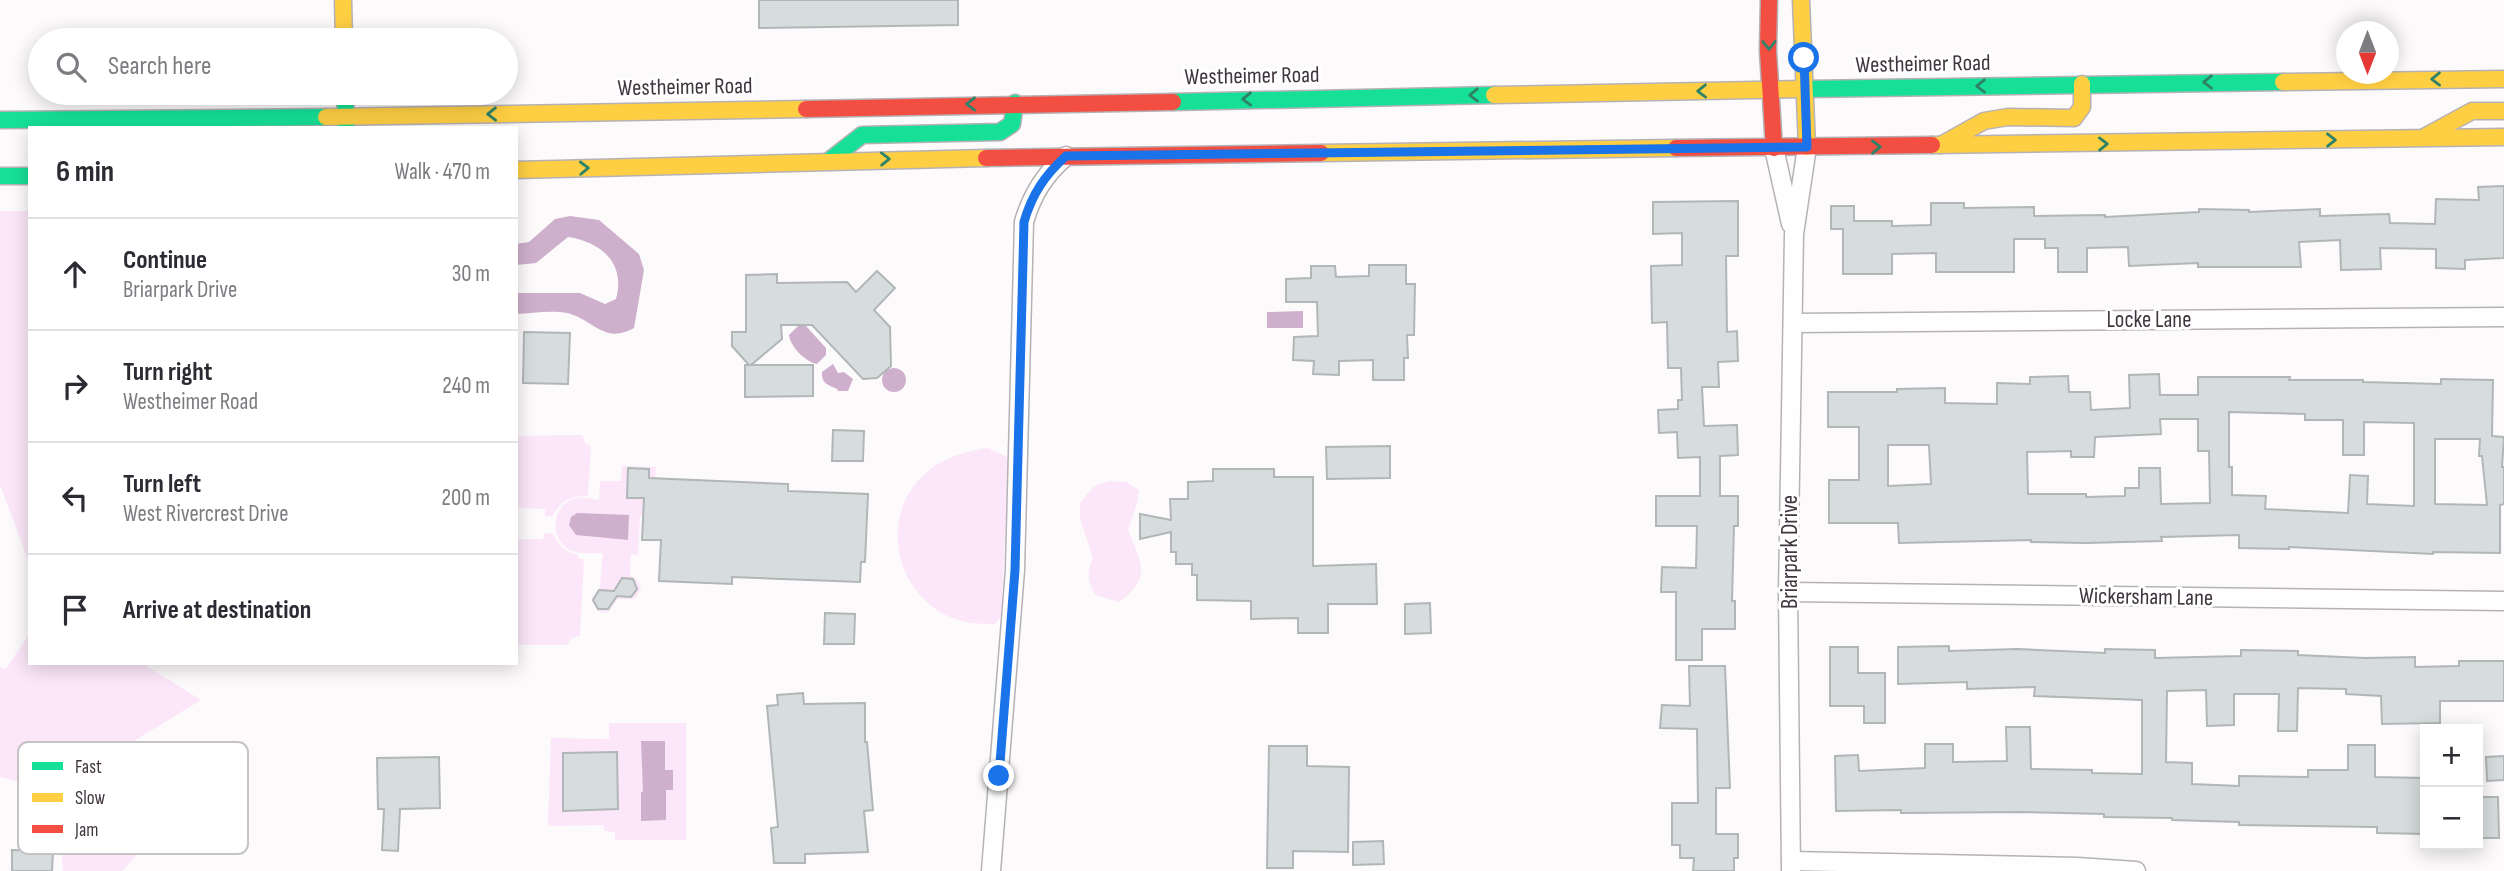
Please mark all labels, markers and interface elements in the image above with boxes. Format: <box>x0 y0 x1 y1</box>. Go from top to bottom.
north arrow <box>2336 21 2399 84</box>
search box <box>28 28 518 105</box>
one-way arrow <box>1761 40 1777 51</box>
route start <box>1788 42 1819 73</box>
icon: search <box>52 48 90 86</box>
street label: Westheimer Road <box>1855 49 1991 79</box>
text: Search here <box>108 51 211 82</box>
street label: Westheimer Road <box>1184 61 1320 91</box>
street label: Westheimer Road <box>617 72 753 102</box>
one-way arrow <box>2430 72 2441 87</box>
one-way arrow <box>2203 74 2213 90</box>
one-way arrow <box>1975 78 1986 94</box>
one-way arrow <box>1696 83 1707 99</box>
one-way arrow <box>1469 87 1479 103</box>
one-way arrow <box>1241 91 1252 107</box>
one-way arrow <box>965 96 975 112</box>
one-way arrow <box>486 106 496 122</box>
one-way arrow <box>2326 132 2336 148</box>
one-way arrow <box>2098 136 2109 152</box>
one-way arrow <box>1871 139 1881 155</box>
one-way arrow <box>881 151 891 167</box>
text: 6 min <box>56 154 114 190</box>
text: Walk · 470 m <box>395 158 490 186</box>
one-way arrow <box>579 160 590 175</box>
text: Continue <box>123 245 207 276</box>
icon: ahead <box>56 255 94 293</box>
text: 30 m <box>452 260 490 288</box>
text: Briarpark Drive <box>123 276 237 304</box>
street label: Locke Lane <box>2107 306 2191 334</box>
text: Turn right <box>123 357 212 388</box>
icon: right <box>56 367 94 405</box>
text: 240 m <box>442 372 490 400</box>
text: Westheimer Road <box>123 388 258 416</box>
text: Turn left <box>123 469 201 500</box>
icon: left <box>56 479 94 517</box>
text: 200 m <box>442 484 490 512</box>
street label: Briarpark Drive <box>1776 495 1804 609</box>
text: West Rivercrest Drive <box>123 500 288 528</box>
street label: Wickersham Lane <box>2079 582 2213 612</box>
icon: arrive <box>56 591 94 629</box>
text: Arrive at destination <box>123 595 311 626</box>
map controls <box>2420 724 2483 850</box>
button: + <box>2420 724 2483 787</box>
legend <box>18 742 248 854</box>
text: Fast <box>75 756 102 779</box>
route end <box>983 760 1014 791</box>
text: Slow <box>75 787 105 810</box>
button: − <box>2420 787 2483 850</box>
text: Jam <box>74 819 98 842</box>

